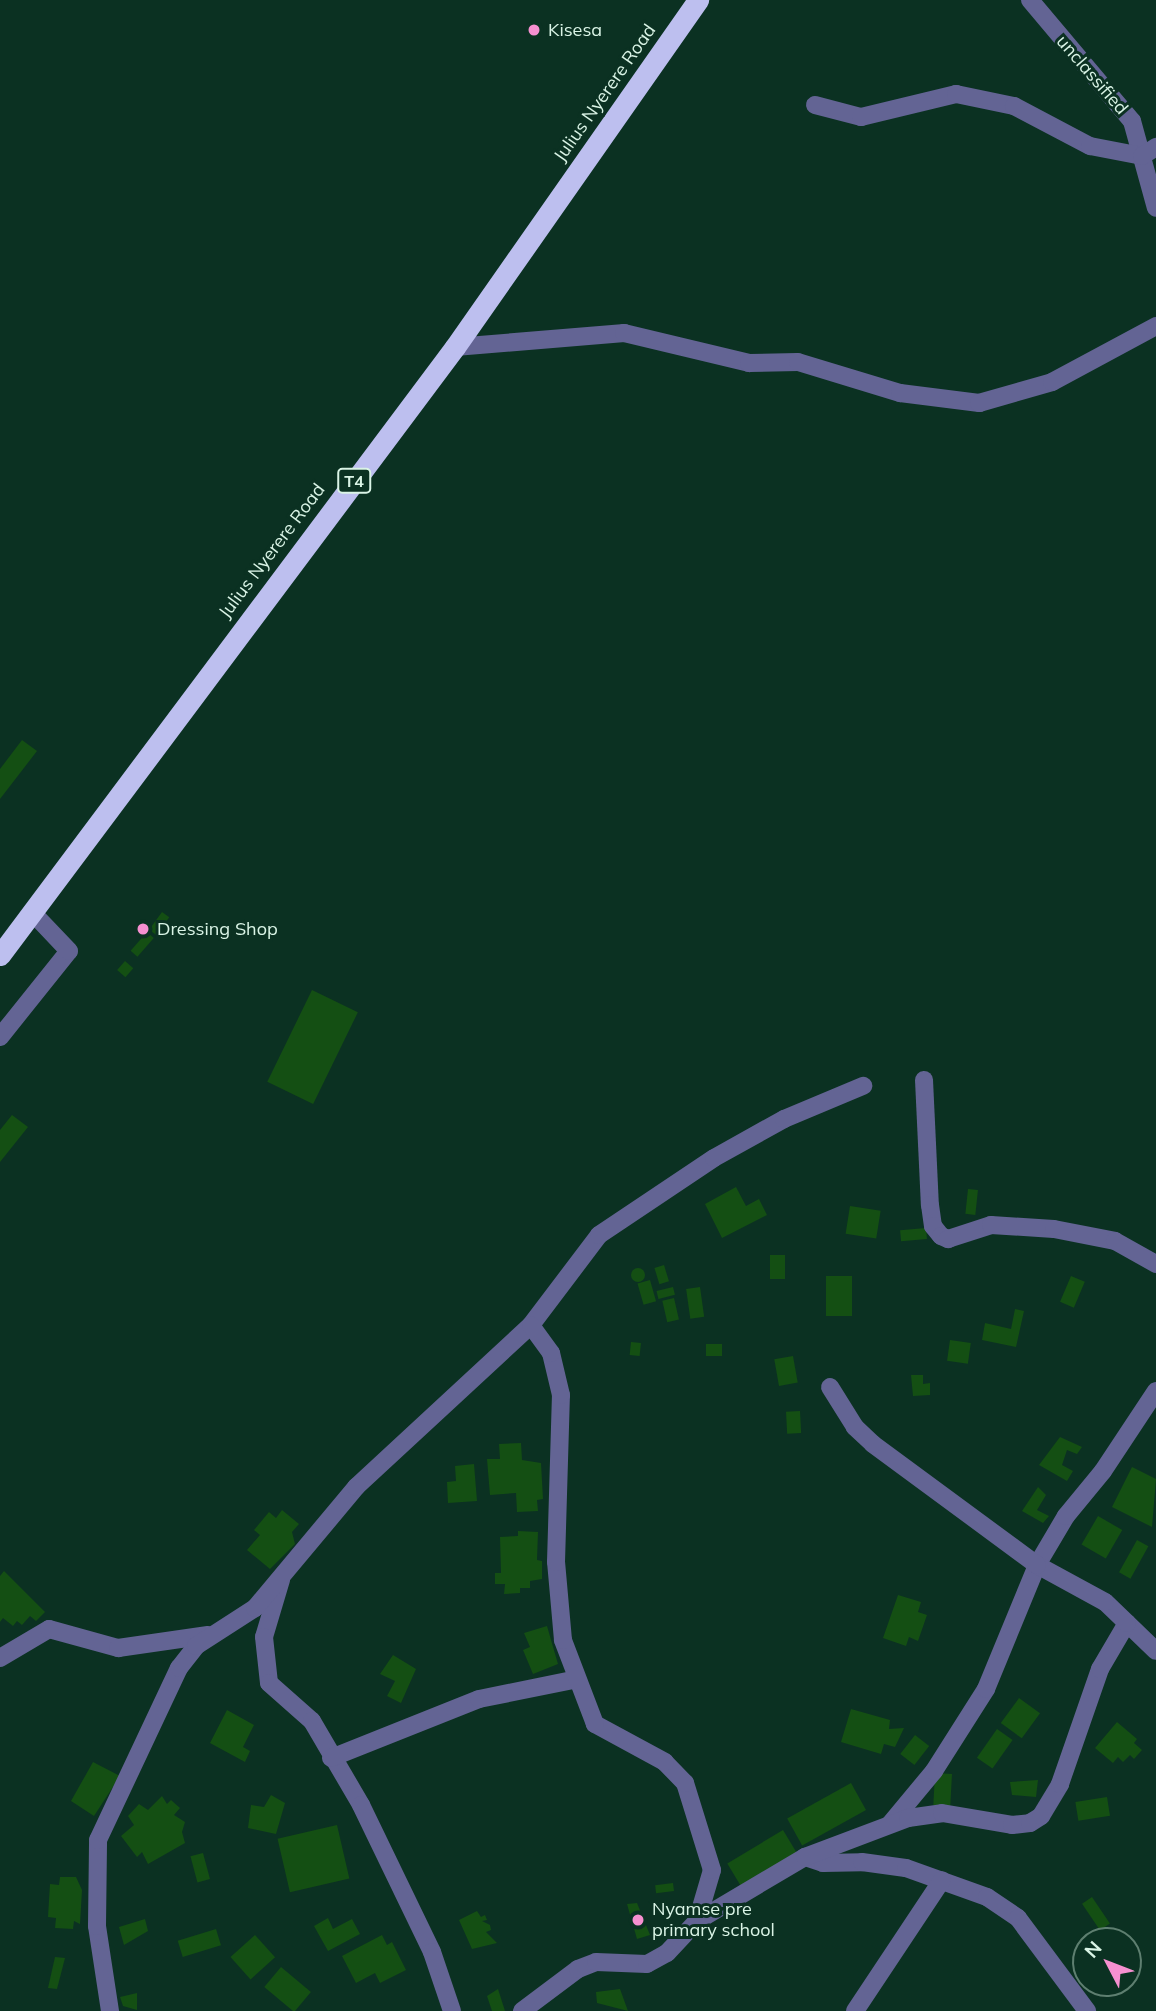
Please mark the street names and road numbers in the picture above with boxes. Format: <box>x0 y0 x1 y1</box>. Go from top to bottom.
street label: Julius Nyerere Road <box>549 20 661 166</box>
street label: unclassified <box>1052 31 1132 119</box>
road number: T4 <box>336 468 372 494</box>
street label: Julius Nyerere Road <box>214 479 330 623</box>

